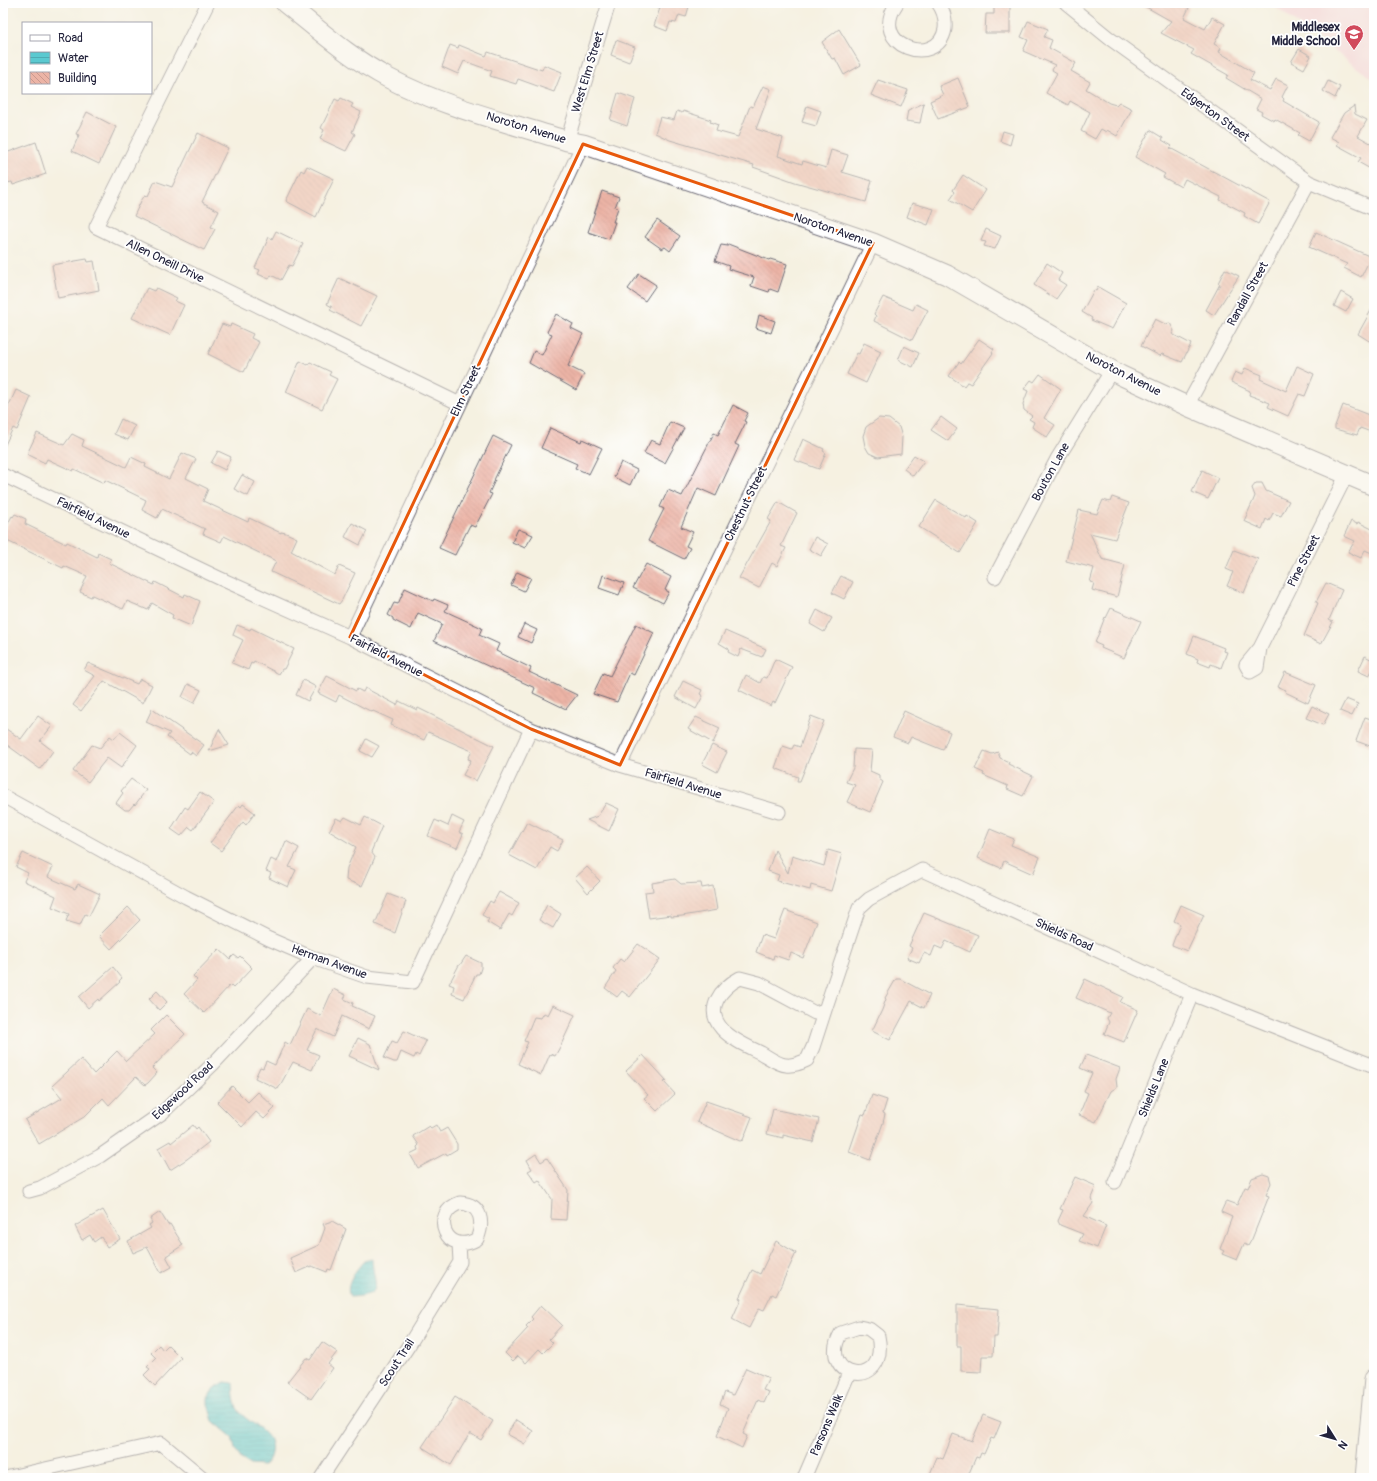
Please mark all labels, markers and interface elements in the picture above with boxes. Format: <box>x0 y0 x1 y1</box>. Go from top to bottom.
place label: Middlesex Middle School <box>1272 20 1340 49</box>
legend <box>22 22 152 94</box>
school or university icon: Middlesex Middle School <box>1343 23 1365 51</box>
street label: West Elm Street <box>569 30 607 114</box>
text: Road <box>58 31 83 46</box>
text: Water <box>58 51 89 66</box>
text: Building <box>58 71 97 86</box>
street label: Edgerton Street <box>1178 85 1252 145</box>
street label: Noroton Avenue <box>484 109 568 147</box>
street label: Noroton Avenue <box>792 209 875 251</box>
street label: Allen Oneill Drive <box>124 236 207 286</box>
street label: Randall Street <box>1224 259 1272 329</box>
street label: Noroton Avenue <box>1083 349 1163 399</box>
street label: Elm Street <box>448 363 484 419</box>
street label: Bouton Lane <box>1029 440 1073 504</box>
street label: Chestnut Street <box>721 464 771 544</box>
street label: Fairfield Avenue <box>54 494 132 542</box>
street label: Pine Street <box>1284 532 1324 590</box>
street label: Fairfield Avenue <box>347 631 425 681</box>
street label: Fairfield Avenue <box>643 765 723 803</box>
street label: Shields Road <box>1033 915 1096 955</box>
street label: Herman Avenue <box>289 941 369 983</box>
street label: Shields Lane <box>1135 1056 1173 1120</box>
street label: Edgewood Road <box>149 1059 217 1123</box>
street label: Scout Trail <box>376 1336 418 1390</box>
street label: Parsons Walk <box>807 1392 847 1458</box>
north arrow <box>1315 1419 1355 1459</box>
text: N <box>1335 1438 1350 1452</box>

